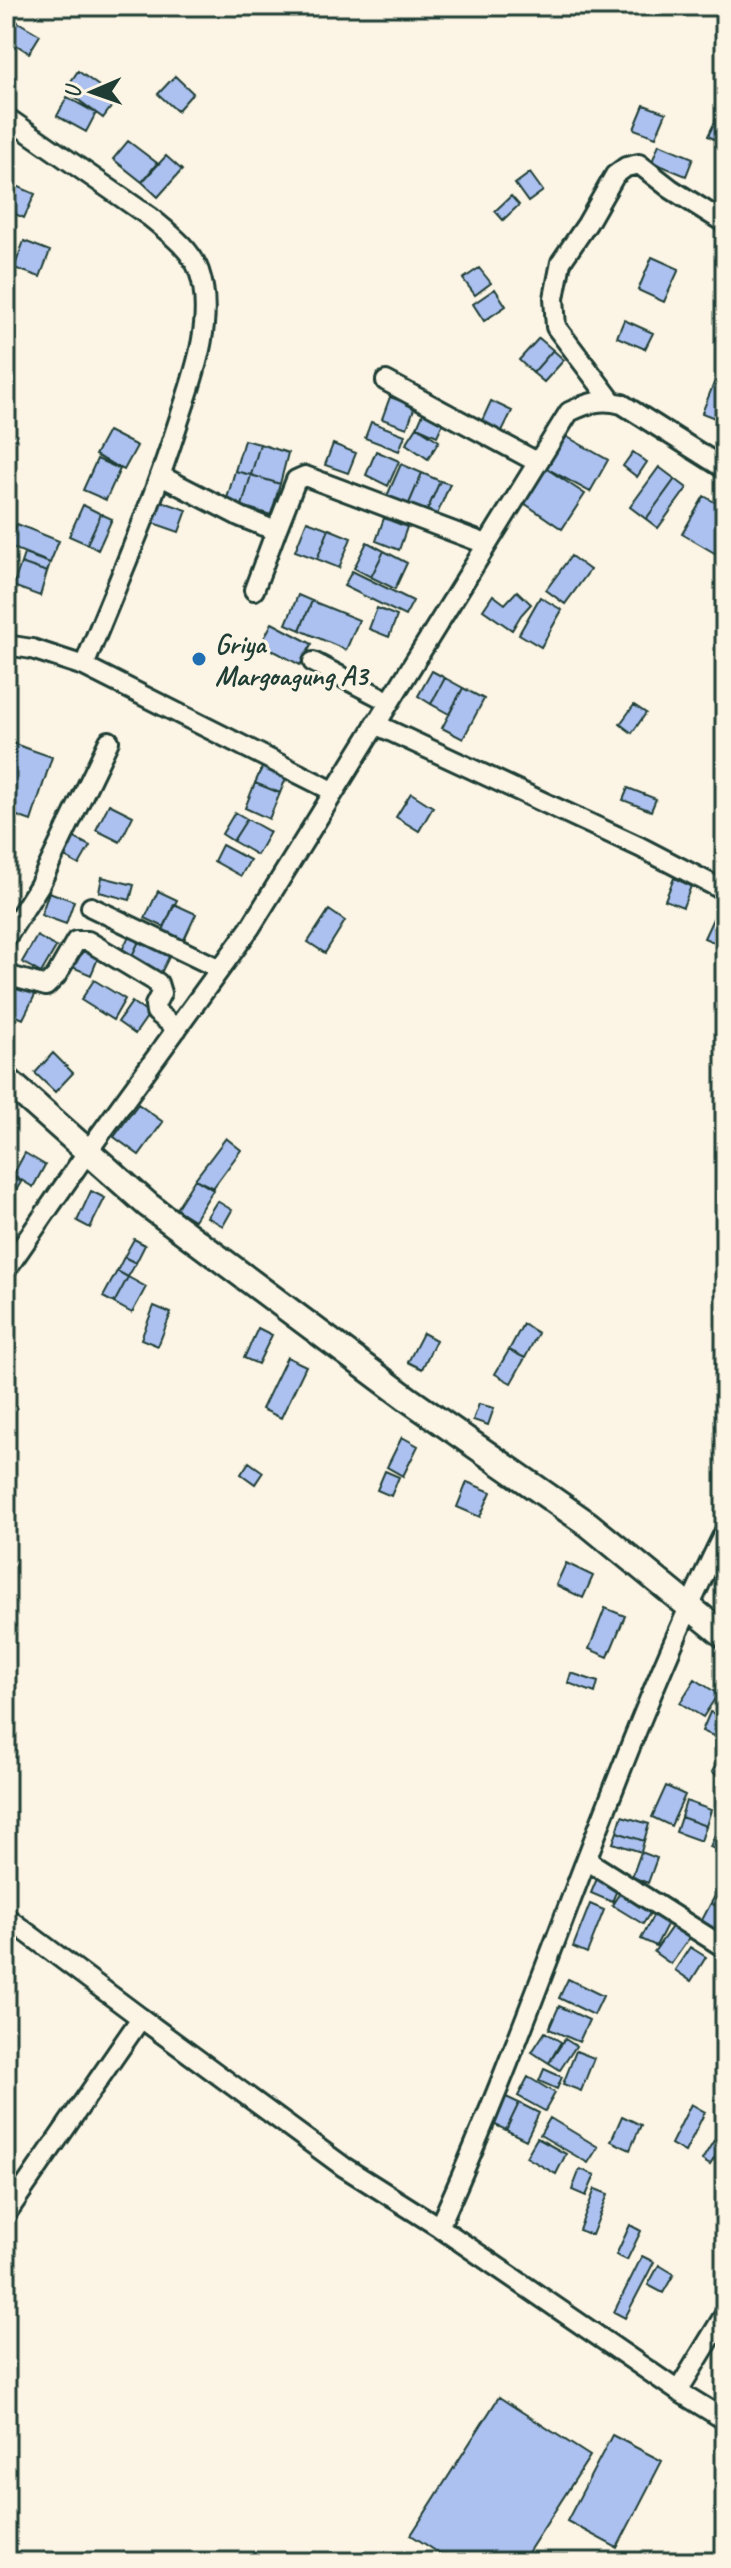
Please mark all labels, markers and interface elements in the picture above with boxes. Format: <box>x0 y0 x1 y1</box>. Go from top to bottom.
north arrow <box>52 52 132 132</box>
text: U <box>59 82 87 98</box>
place label: Griya Margoagung A3 <box>215 626 370 693</box>
marker: Griya Margoagung A3 <box>190 650 208 668</box>

